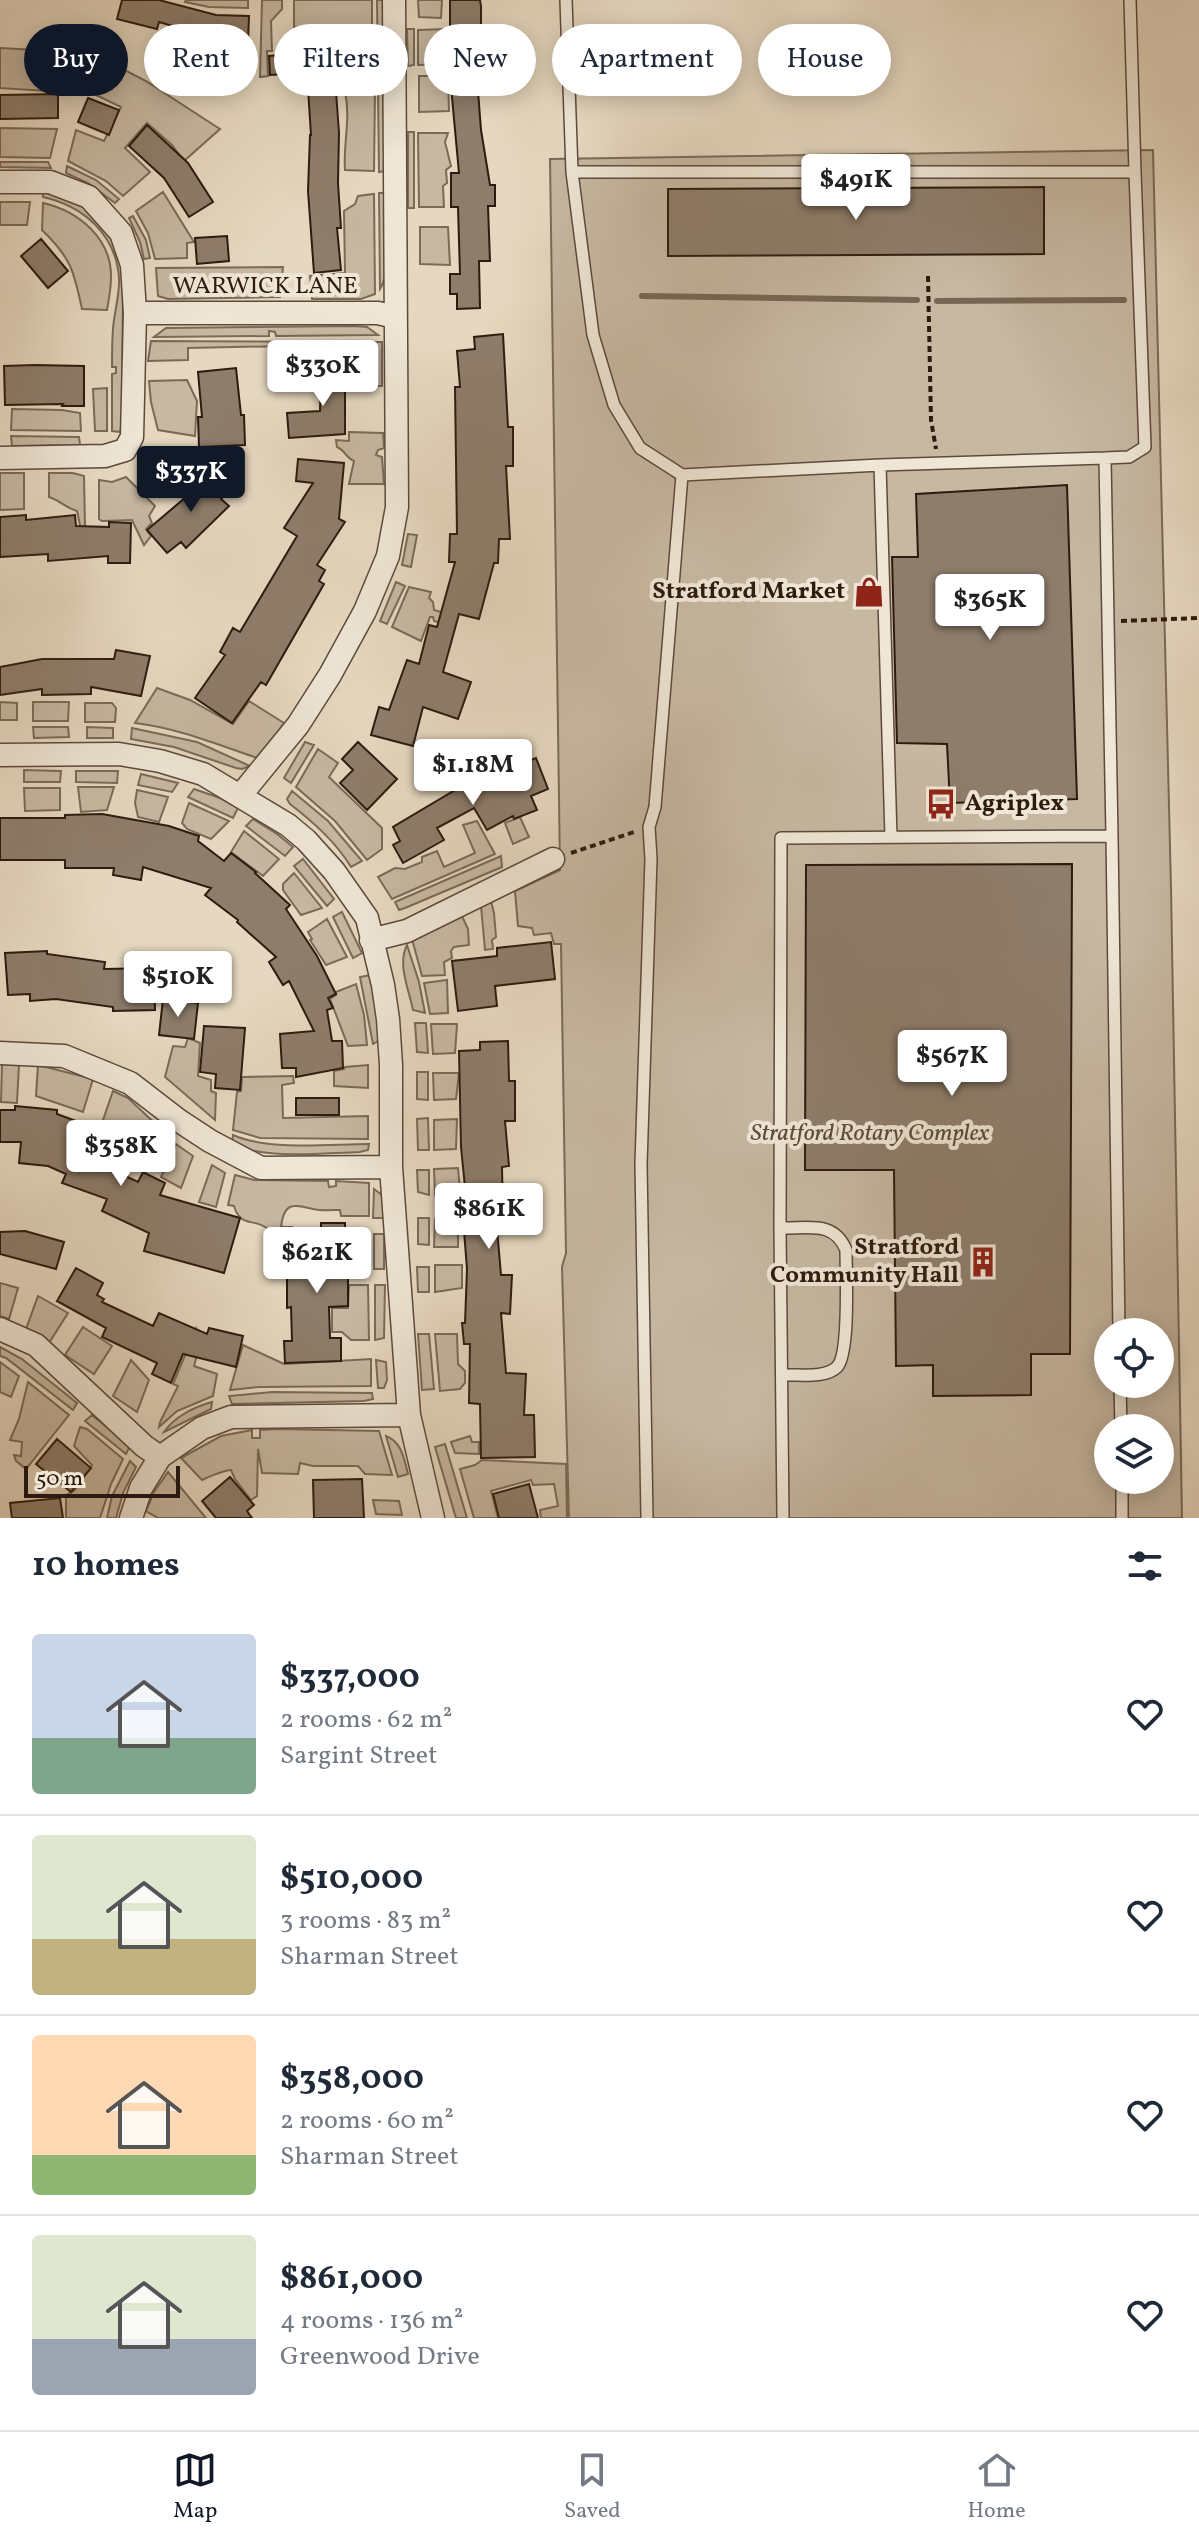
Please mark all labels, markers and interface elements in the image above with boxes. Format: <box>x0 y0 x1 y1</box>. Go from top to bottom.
chip: Buy <box>24 24 128 96</box>
chip: Rent <box>144 24 258 96</box>
chip: Filters <box>274 24 408 96</box>
chip: New <box>424 24 536 96</box>
chip: Apartment <box>552 24 742 96</box>
chip: House <box>758 24 891 96</box>
pin: $491K <box>800 154 912 222</box>
text: $491K <box>819 162 893 198</box>
street label: WARWICK LANE <box>172 270 358 304</box>
pin: $330K <box>267 340 379 408</box>
text: $330K <box>285 348 361 384</box>
pin: $337K <box>135 446 247 514</box>
text: $337K <box>155 454 227 490</box>
pin: $365K <box>934 574 1046 642</box>
place label: Stratford Market <box>652 575 845 609</box>
shop icon: Stratford Market <box>852 575 886 609</box>
text: $365K <box>953 582 1027 618</box>
pin: $1.18M <box>408 739 538 807</box>
text: $1.18M <box>432 747 514 783</box>
bus stop icon: Agriplex <box>924 787 958 821</box>
place label: Agriplex <box>965 787 1064 821</box>
pin: $510K <box>122 951 234 1019</box>
text: $510K <box>142 959 214 995</box>
pin: $567K <box>896 1030 1008 1098</box>
text: $567K <box>916 1038 988 1074</box>
park label: Stratford Rotary Complex <box>750 1117 990 1151</box>
pin: $358K <box>65 1120 177 1188</box>
text: $358K <box>84 1128 158 1164</box>
pin: $861K <box>433 1183 545 1251</box>
text: $861K <box>453 1191 525 1227</box>
pin: $621K <box>261 1227 373 1295</box>
place label: Stratford Community Hall <box>770 1231 959 1293</box>
text: $621K <box>281 1235 353 1271</box>
building icon: Stratford Community Hall <box>966 1245 1000 1279</box>
map controls <box>1094 1318 1174 1494</box>
button: locate <box>1094 1318 1174 1398</box>
button: layers <box>1094 1414 1174 1494</box>
scale bar <box>24 1462 180 1498</box>
text: 50 m <box>36 1464 83 1495</box>
text: 10 homes <box>32 1543 180 1590</box>
icon: filters <box>1123 1544 1167 1588</box>
text: $337,000 <box>280 1655 420 1702</box>
icon: home <box>96 1666 192 1762</box>
icon: heart <box>1123 1692 1167 1736</box>
text: 2 rooms · 62 m² <box>280 1702 452 1738</box>
text: Sargint Street <box>280 1738 437 1774</box>
text: $510,000 <box>280 1856 423 1903</box>
icon: home <box>96 1867 192 1963</box>
icon: heart <box>1123 1893 1167 1937</box>
text: 3 rooms · 83 m² <box>280 1903 451 1939</box>
text: Sharman Street <box>280 1939 459 1975</box>
text: $358,000 <box>280 2056 424 2103</box>
icon: home <box>96 2067 192 2163</box>
icon: heart <box>1123 2093 1167 2137</box>
text: 2 rooms · 60 m² <box>280 2103 454 2139</box>
text: Sharman Street <box>280 2139 459 2175</box>
text: $861,000 <box>280 2256 423 2303</box>
icon: home <box>96 2267 192 2363</box>
icon: heart <box>1123 2293 1167 2337</box>
text: 4 rooms · 136 m² <box>280 2303 463 2339</box>
text: Greenwood Drive <box>280 2339 480 2375</box>
tab: Map <box>173 2448 217 2527</box>
tab: Saved <box>564 2448 621 2527</box>
tab: Home <box>967 2448 1026 2527</box>

